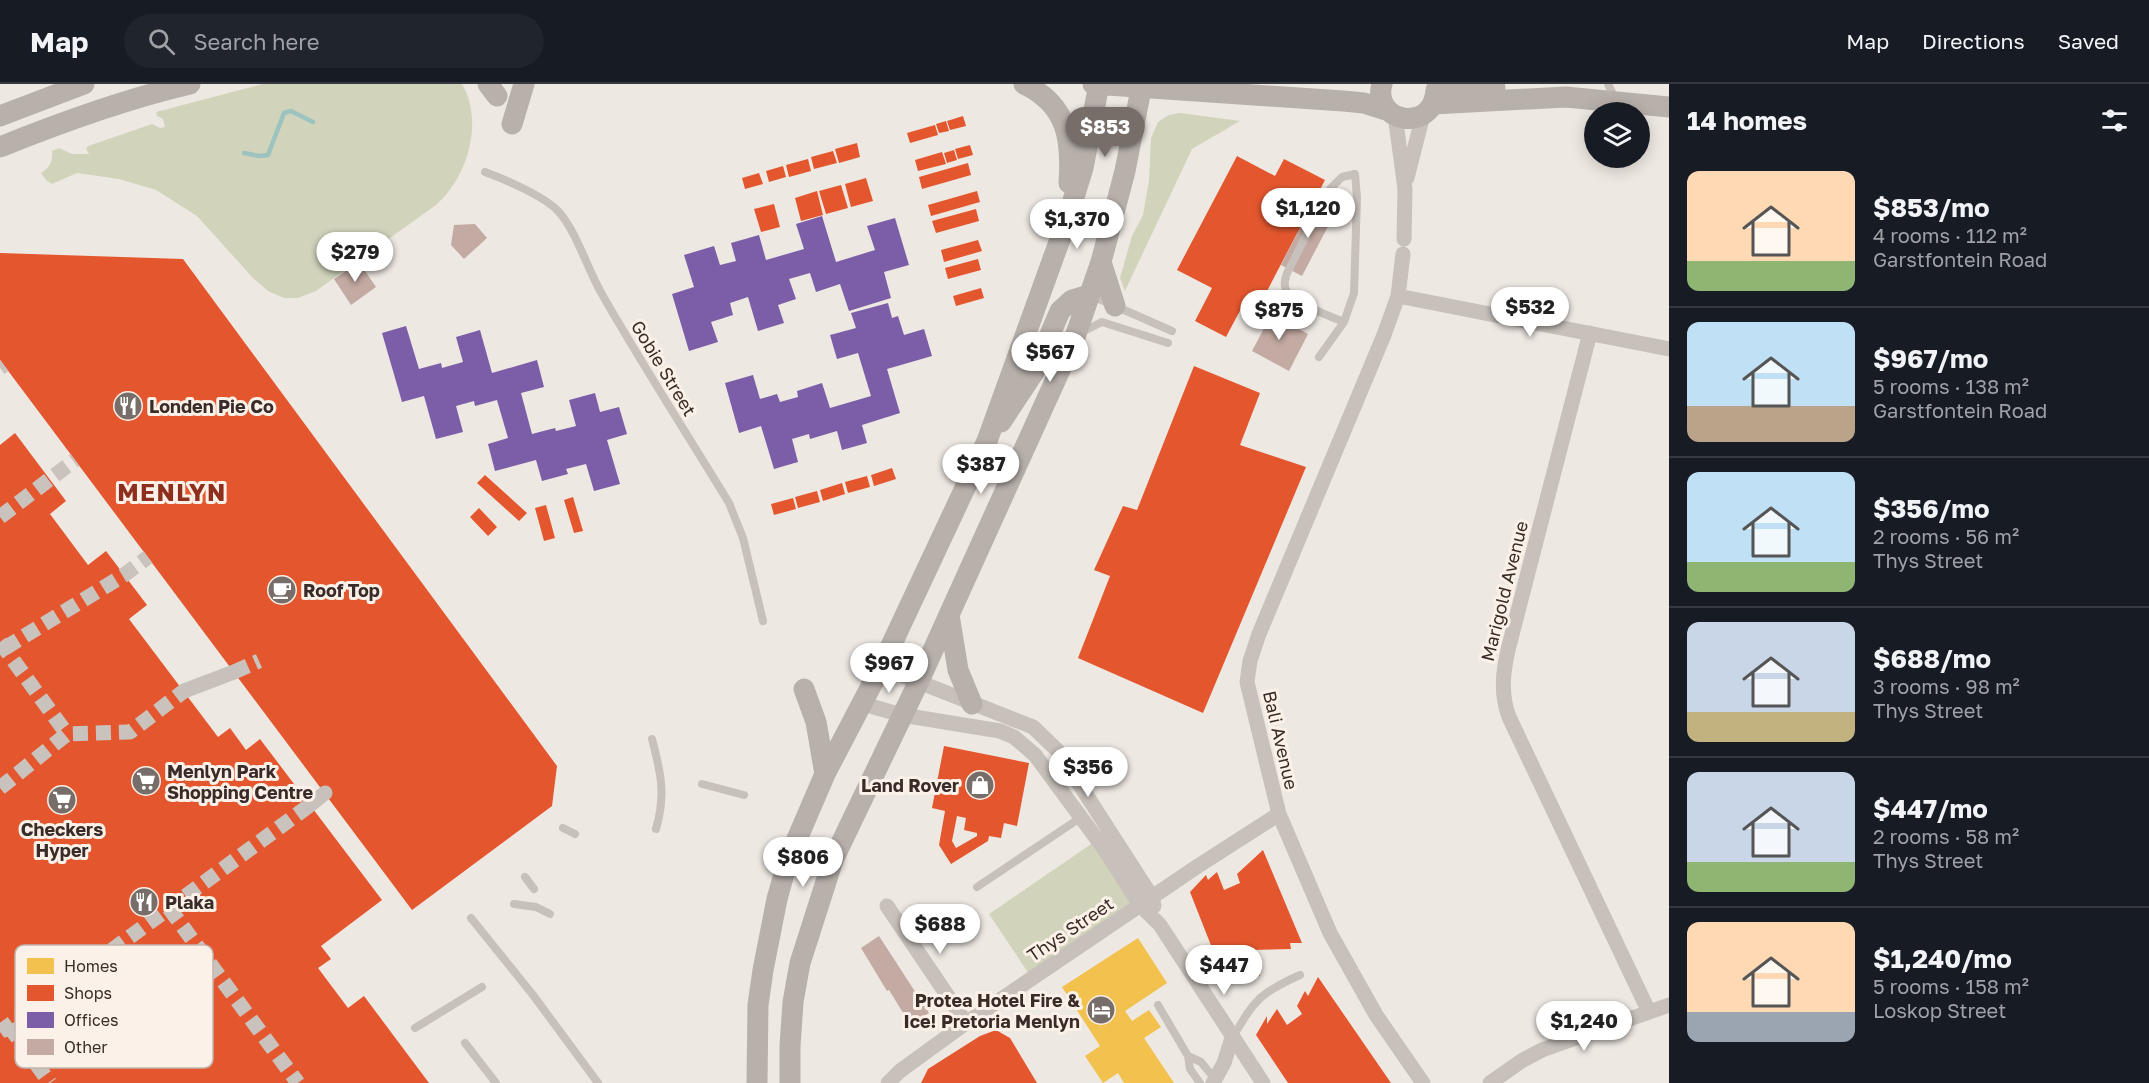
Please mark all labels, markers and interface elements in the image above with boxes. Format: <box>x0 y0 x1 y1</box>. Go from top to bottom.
search box <box>124 14 544 68</box>
text: Map <box>30 25 88 58</box>
icon: search <box>145 25 178 58</box>
text: Search here <box>193 28 319 55</box>
text: Map <box>1846 28 1889 54</box>
text: Directions <box>1922 28 2025 54</box>
text: Saved <box>2058 28 2119 54</box>
map controls <box>1584 102 1650 168</box>
button: layers <box>1584 102 1650 168</box>
icon: filters <box>2098 104 2131 137</box>
text: 14 homes <box>1687 105 1807 136</box>
pin: $853 <box>1069 107 1141 158</box>
text: $853 <box>1080 114 1130 138</box>
pin: $1,120 <box>1259 188 1357 239</box>
text: $853/mo <box>1873 192 1990 223</box>
text: $1,120 <box>1275 195 1341 219</box>
icon: home <box>1735 195 1807 267</box>
pin: $1,370 <box>1028 199 1126 250</box>
text: $1,370 <box>1044 206 1110 230</box>
text: 4 rooms · 112 m² <box>1873 223 2027 247</box>
pin: $279 <box>319 232 391 283</box>
text: $279 <box>330 239 380 263</box>
text: Garstfontein Road <box>1873 247 2047 271</box>
pin: $532 <box>1494 287 1566 338</box>
pin: $875 <box>1243 290 1315 341</box>
text: $532 <box>1505 294 1555 318</box>
text: $875 <box>1254 297 1304 321</box>
street label: Gobie Street <box>627 316 701 420</box>
pin: $567 <box>1014 332 1086 383</box>
text: $567 <box>1025 339 1075 363</box>
text: $967/mo <box>1873 343 1988 374</box>
icon: home <box>1735 346 1807 418</box>
text: 5 rooms · 138 m² <box>1873 374 2029 398</box>
restaurant icon: Londen Pie Co <box>112 390 144 422</box>
place label: Londen Pie Co <box>149 395 274 417</box>
text: Garstfontein Road <box>1873 398 2047 422</box>
pin: $387 <box>945 444 1017 495</box>
text: $387 <box>956 451 1006 475</box>
district label: MENLYN <box>117 477 227 506</box>
text: $356/mo <box>1873 493 1989 524</box>
icon: home <box>1735 496 1807 568</box>
street label: Marigold Avenue <box>1476 518 1532 664</box>
text: 2 rooms · 56 m² <box>1873 524 2019 548</box>
text: Thys Street <box>1873 548 1983 572</box>
cafe icon: Roof Top <box>266 574 298 606</box>
place label: Roof Top <box>303 579 380 601</box>
pin: $967 <box>853 643 925 694</box>
text: $688/mo <box>1873 643 1991 674</box>
icon: home <box>1735 646 1807 718</box>
text: $967 <box>864 650 914 674</box>
text: 3 rooms · 98 m² <box>1873 674 2020 698</box>
street label: Bali Avenue <box>1259 688 1303 792</box>
text: Thys Street <box>1873 698 1983 722</box>
pin: $356 <box>1052 747 1124 798</box>
text: $356 <box>1063 754 1113 778</box>
place label: Menlyn Park Shopping Centre <box>167 760 314 803</box>
supermarket icon: Menlyn Park Shopping Centre <box>130 765 162 797</box>
shop icon: Land Rover <box>964 769 996 801</box>
place label: Land Rover <box>861 774 959 796</box>
supermarket icon: Checkers Hyper <box>46 784 78 816</box>
text: $447/mo <box>1873 793 1988 824</box>
icon: home <box>1735 796 1807 868</box>
place label: Checkers Hyper <box>21 818 103 861</box>
text: 2 rooms · 58 m² <box>1873 824 2019 848</box>
pin: $806 <box>767 837 839 888</box>
text: $806 <box>777 844 829 868</box>
text: Thys Street <box>1873 848 1983 872</box>
restaurant icon: Plaka <box>128 886 160 918</box>
place label: Plaka <box>165 891 214 913</box>
street label: Thys Street <box>1023 892 1117 966</box>
pin: $688 <box>904 904 976 955</box>
text: $688 <box>914 911 966 935</box>
text: $1,240/mo <box>1873 943 2012 974</box>
legend <box>15 945 213 1068</box>
pin: $447 <box>1188 945 1260 996</box>
icon: home <box>1735 946 1807 1018</box>
text: $447 <box>1199 952 1249 976</box>
text: Homes <box>64 956 118 976</box>
text: 5 rooms · 158 m² <box>1873 974 2029 998</box>
text: Shops <box>64 983 112 1003</box>
place label: Protea Hotel Fire & Ice! Pretoria Menlyn <box>904 989 1080 1032</box>
hotel icon: Protea Hotel Fire & Ice! Pretoria Menlyn <box>1085 994 1117 1026</box>
text: Loskop Street <box>1873 998 2006 1022</box>
pin: $1,240 <box>1535 1001 1633 1052</box>
text: $1,240 <box>1550 1008 1618 1032</box>
text: Offices <box>64 1010 118 1030</box>
text: Other <box>64 1037 108 1057</box>

